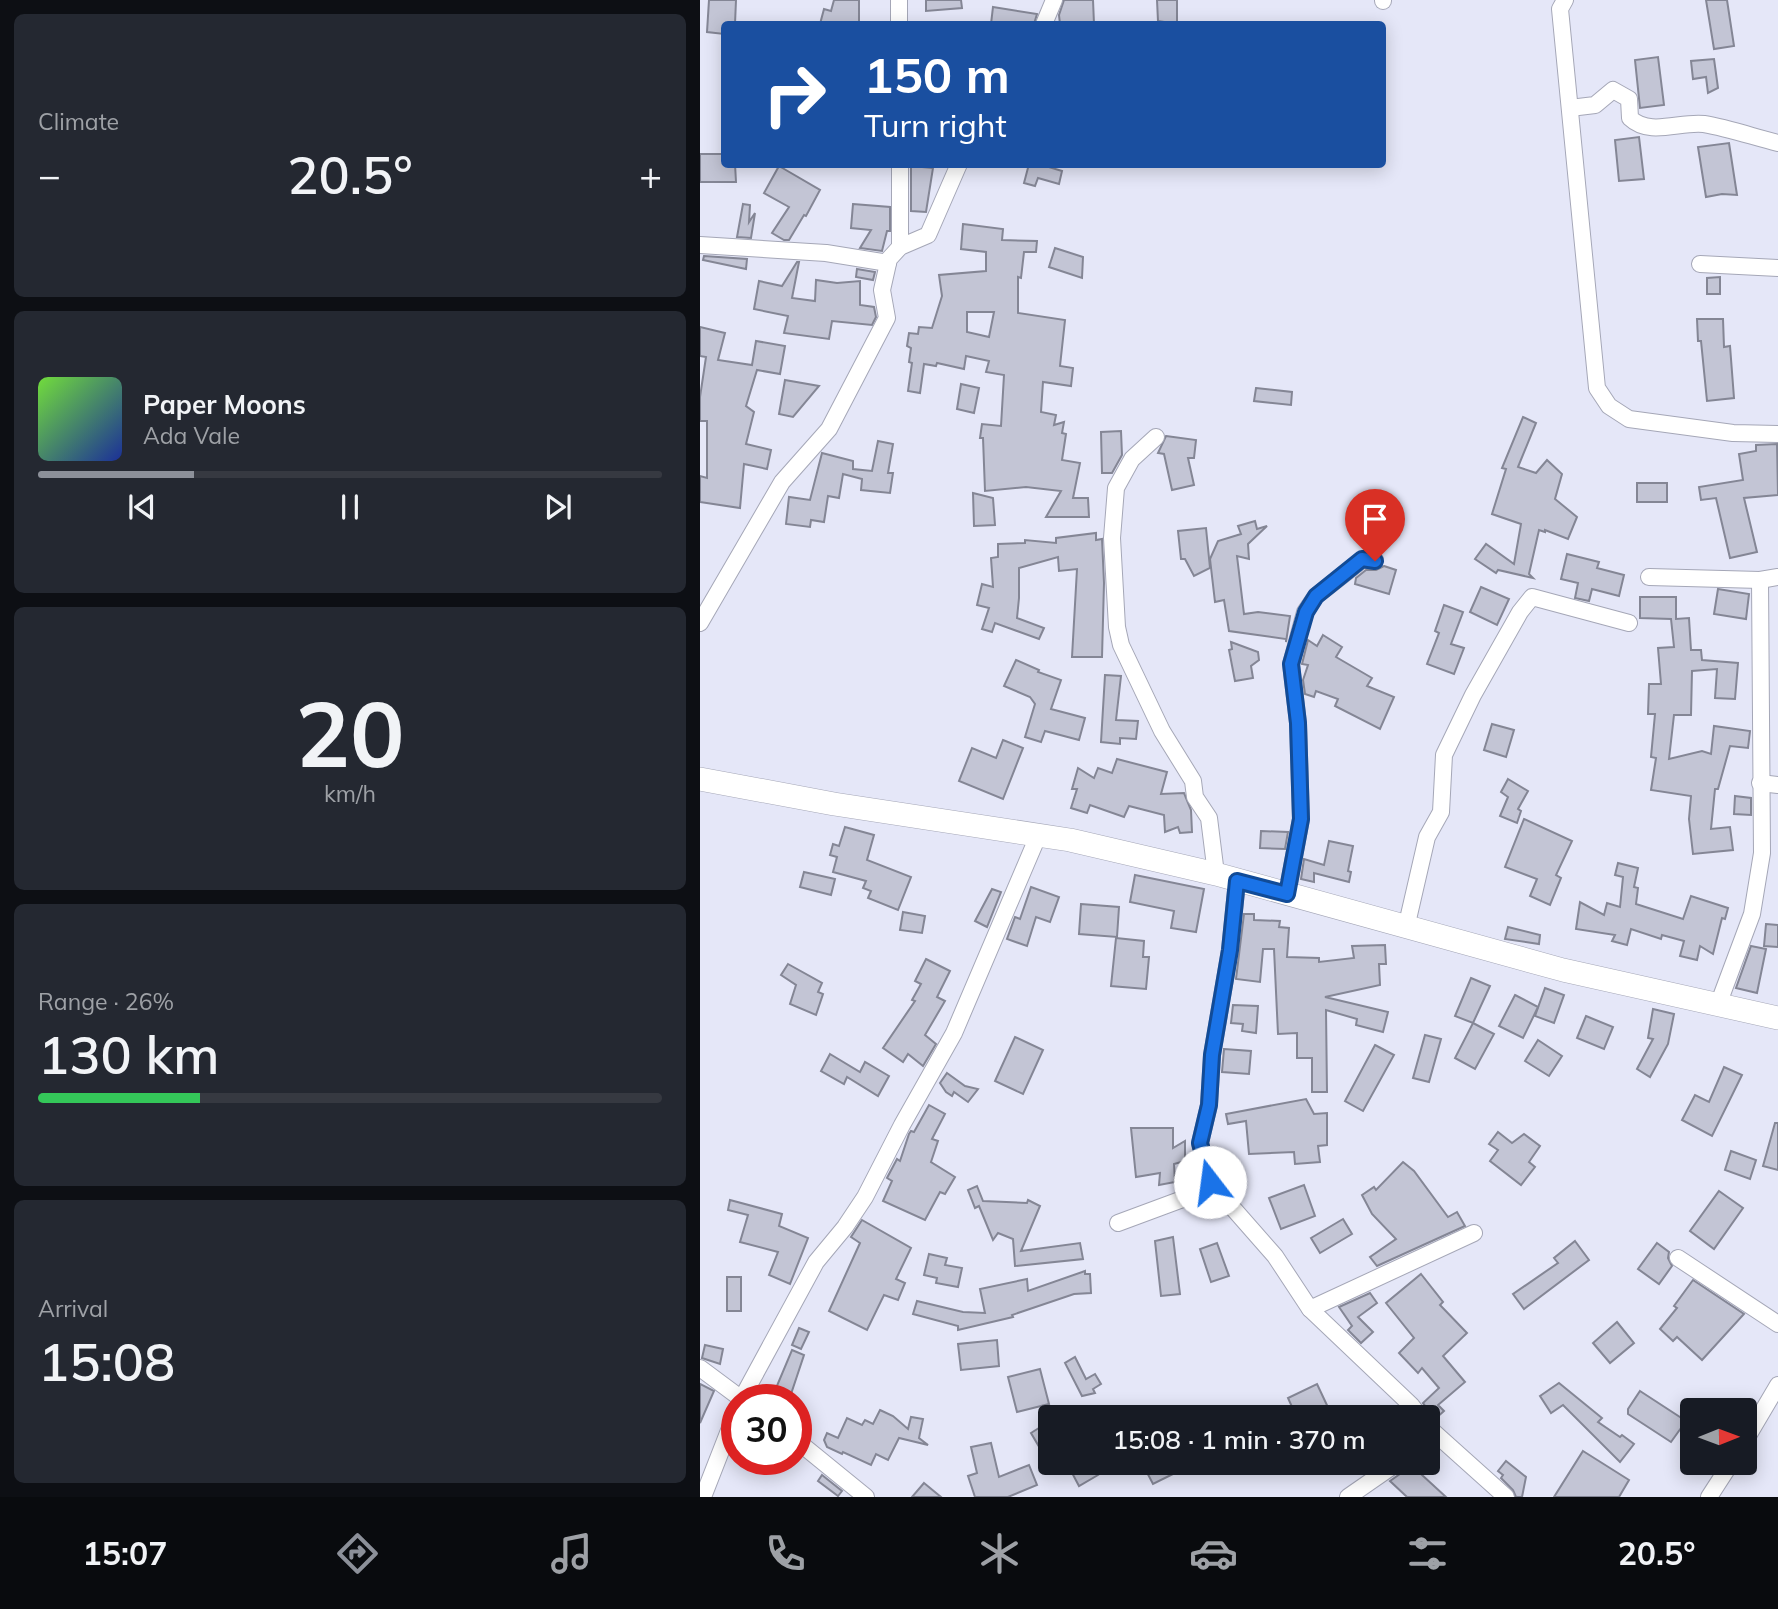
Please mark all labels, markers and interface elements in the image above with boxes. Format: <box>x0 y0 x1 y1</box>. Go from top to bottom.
text: 150 m <box>864 44 1010 105</box>
icon: right <box>749 49 840 140</box>
text: Turn right <box>864 105 1007 145</box>
text: Climate <box>38 107 119 136</box>
text: 20.5° <box>287 142 413 207</box>
text: − <box>38 151 61 199</box>
text: + <box>639 151 662 199</box>
text: Paper Moons <box>143 388 306 421</box>
text: Ada Vale <box>143 421 240 450</box>
icon: previous <box>123 488 161 526</box>
icon: pause <box>331 488 369 526</box>
icon: next <box>539 488 577 526</box>
pin <box>1345 489 1405 561</box>
icon: arrive <box>1356 500 1394 538</box>
text: 20 <box>295 676 405 790</box>
text: km/h <box>324 779 376 808</box>
text: Range · 26% <box>38 987 174 1016</box>
text: 130 km <box>38 1022 219 1087</box>
position arrow <box>1173 1145 1247 1219</box>
text: Arrival <box>38 1294 108 1323</box>
text: 15:08 <box>38 1329 175 1394</box>
speed limit sign: 30 <box>721 1384 812 1475</box>
north arrow <box>1680 1398 1757 1475</box>
map controls <box>1680 1398 1757 1475</box>
text: 15:08 · 1 min · 370 m <box>1112 1423 1366 1456</box>
icon: directions <box>333 1529 382 1578</box>
icon: music <box>547 1529 596 1578</box>
icon: phone <box>761 1529 810 1578</box>
icon: climate <box>975 1529 1024 1578</box>
icon: car <box>1189 1529 1238 1578</box>
icon: filters <box>1403 1529 1452 1578</box>
text: 15:07 <box>83 1533 167 1573</box>
text: 20.5° <box>1618 1533 1695 1573</box>

